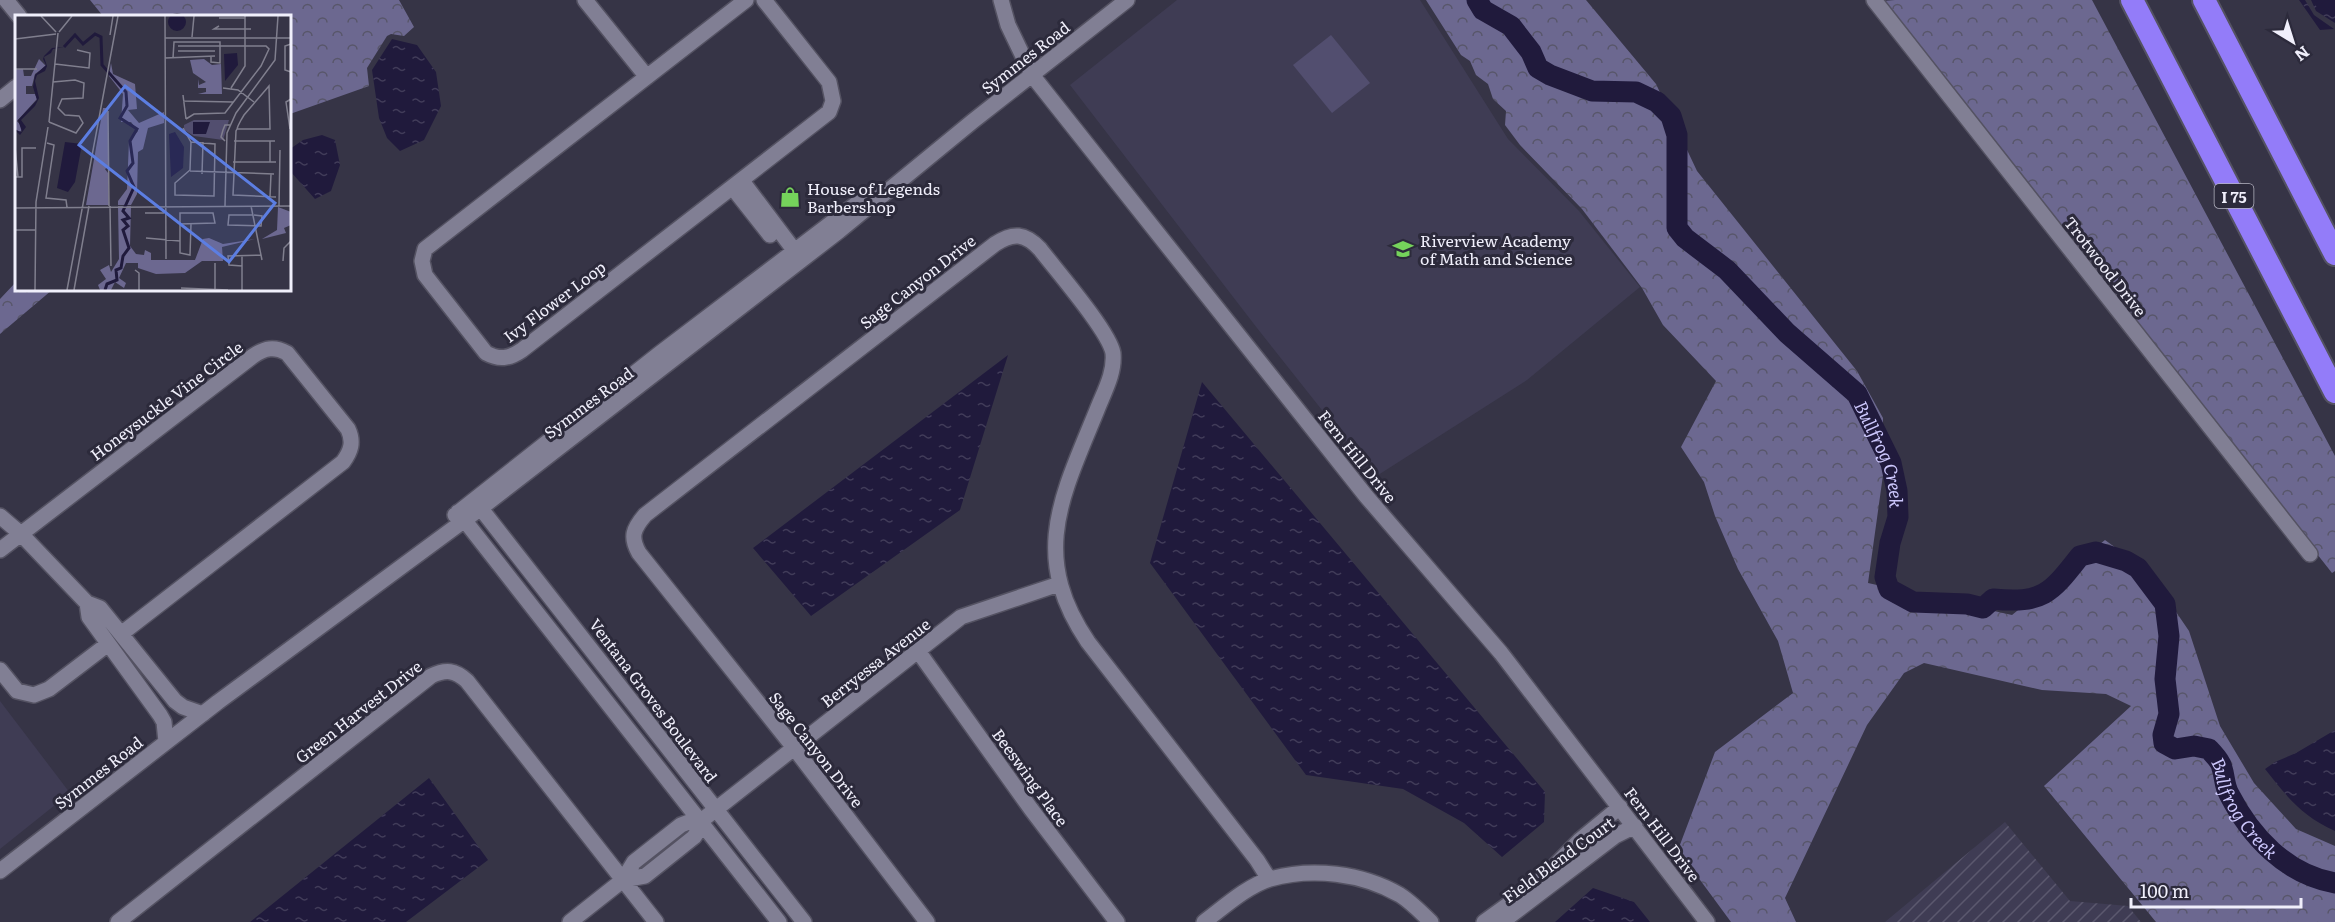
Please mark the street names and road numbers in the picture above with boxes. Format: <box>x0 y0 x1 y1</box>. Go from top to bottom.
street label: Symmes Road <box>976 15 1075 99</box>
road number: I 75 <box>2214 184 2254 208</box>
street label: Trotwood Drive <box>2059 211 2153 321</box>
street label: Sage Canyon Drive <box>854 228 980 334</box>
street label: Ivy Flower Loop <box>498 254 610 348</box>
street label: Honeysuckle Vine Circle <box>85 335 247 465</box>
street label: Symmes Road <box>538 360 638 444</box>
street label: Fern Hill Drive <box>1313 404 1403 508</box>
street label: Berryessa Avenue <box>815 612 935 712</box>
street label: Ventana Groves Boulevard <box>584 613 724 787</box>
street label: Green Harvest Drive <box>290 654 426 768</box>
street label: Sage Canyon Drive <box>764 686 870 812</box>
street label: Beeswing Place <box>987 723 1075 831</box>
street label: Symmes Road <box>49 730 148 814</box>
street label: Fern Hill Drive <box>1619 781 1707 887</box>
street label: Field Blend Court <box>1497 810 1619 908</box>

